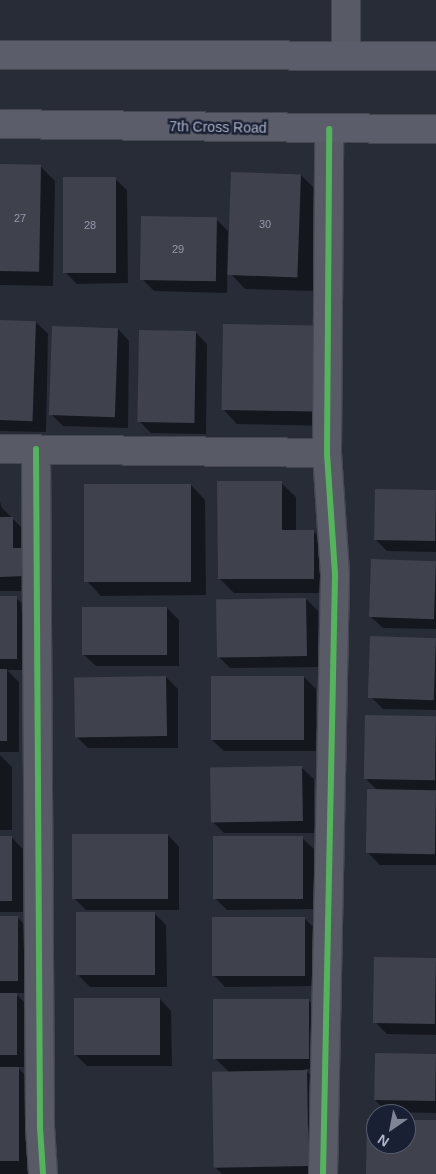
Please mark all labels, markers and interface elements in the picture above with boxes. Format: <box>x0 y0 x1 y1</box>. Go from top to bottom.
street label: 7th Cross Road <box>169 118 267 136</box>
house number: 27 <box>14 211 26 225</box>
house number: 30 <box>259 217 271 231</box>
house number: 28 <box>84 218 96 232</box>
house number: 29 <box>172 242 184 256</box>
north arrow <box>366 1104 416 1154</box>
text: N <box>375 1131 392 1150</box>

